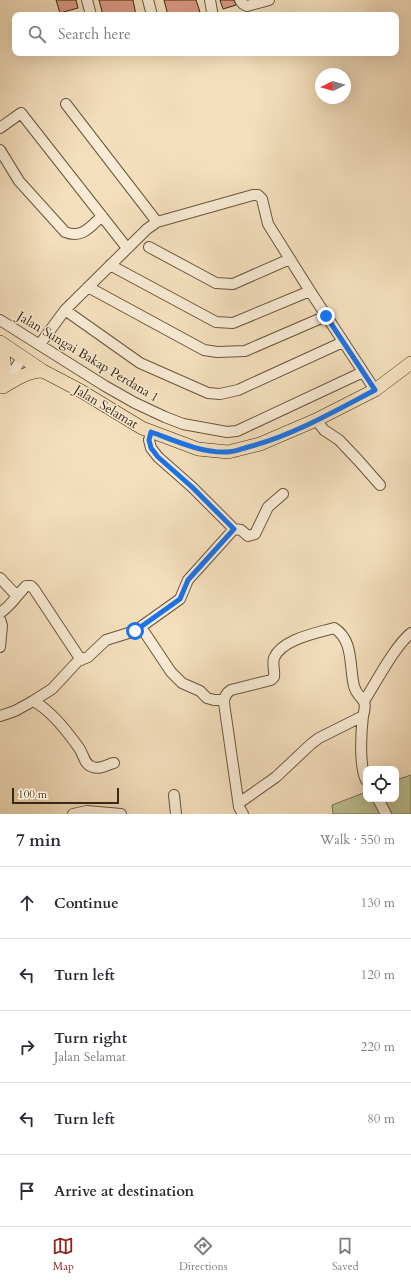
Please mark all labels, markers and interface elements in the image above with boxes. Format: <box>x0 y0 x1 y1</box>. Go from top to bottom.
search box <box>12 12 399 56</box>
icon: search <box>26 23 48 45</box>
text: Search here <box>58 24 131 44</box>
north arrow <box>315 68 351 104</box>
street label: Jalan Sungai Bakap Perdana 1 <box>12 306 162 407</box>
route end <box>317 307 335 325</box>
street label: Jalan Selamat <box>69 380 141 433</box>
route start <box>126 622 144 640</box>
map controls <box>363 766 399 802</box>
button: locate <box>363 766 399 802</box>
scale bar <box>12 786 119 805</box>
text: 100 m <box>18 787 47 802</box>
text: 7 min <box>16 829 61 852</box>
text: Walk · 550 m <box>320 831 395 849</box>
icon: ahead <box>16 892 38 914</box>
text: Continue <box>54 893 119 913</box>
text: 130 m <box>361 894 395 912</box>
icon: left <box>16 964 38 986</box>
text: Turn left <box>54 965 115 985</box>
text: 120 m <box>361 966 395 984</box>
text: Turn right <box>54 1028 127 1048</box>
icon: right <box>16 1036 38 1058</box>
text: 220 m <box>361 1038 395 1056</box>
text: Jalan Selamat <box>54 1048 126 1066</box>
icon: left <box>16 1108 38 1130</box>
text: Turn left <box>54 1109 115 1129</box>
text: 80 m <box>367 1110 395 1128</box>
icon: arrive <box>16 1180 38 1202</box>
text: Arrive at destination <box>54 1181 194 1201</box>
tab: Map <box>52 1235 74 1274</box>
tab: Directions <box>179 1235 227 1274</box>
tab: Saved <box>332 1235 359 1274</box>

